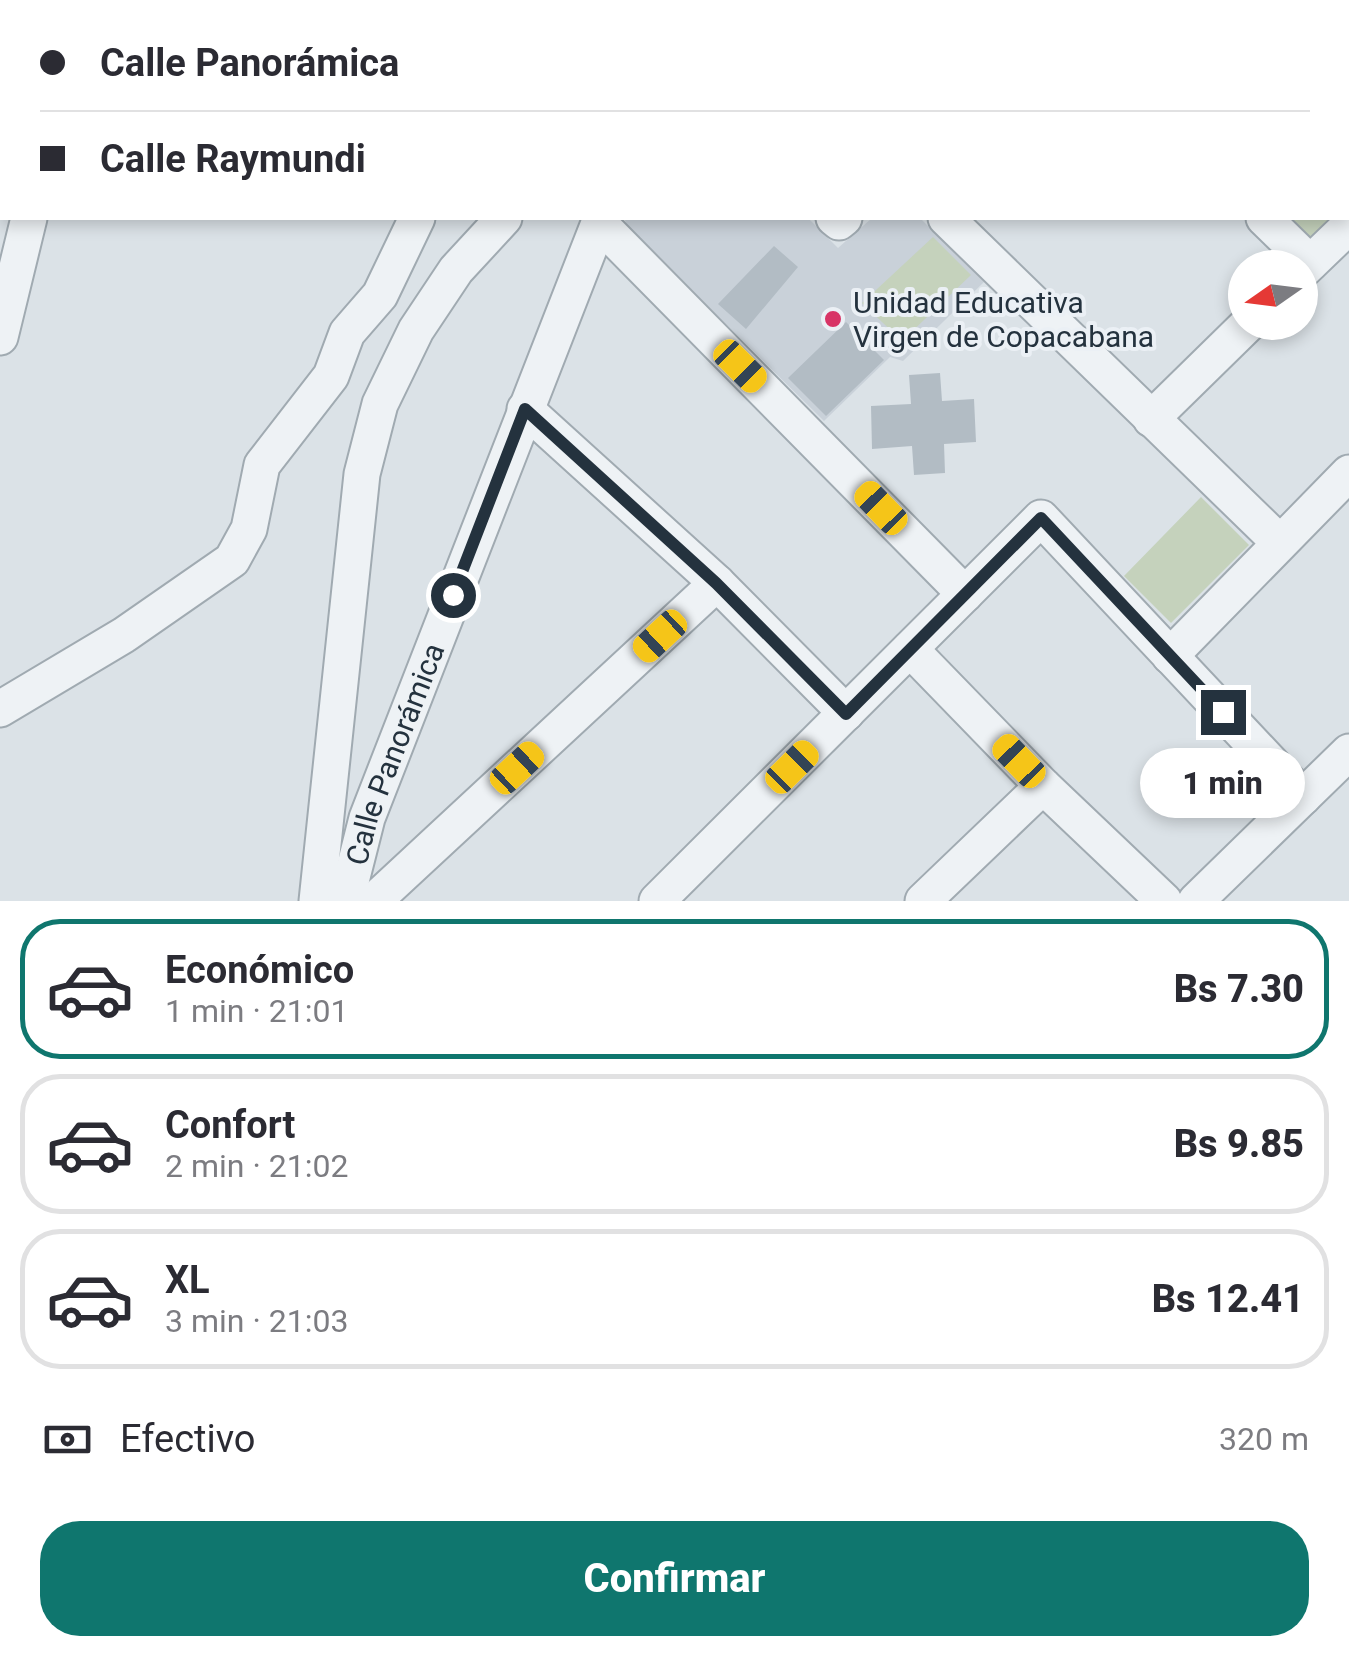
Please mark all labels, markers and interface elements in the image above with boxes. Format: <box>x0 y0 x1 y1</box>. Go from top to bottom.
text: Calle Panorámica <box>100 41 399 85</box>
text: Calle Raymundi <box>100 137 366 181</box>
north arrow <box>1228 250 1318 340</box>
map controls <box>1228 250 1318 340</box>
place label: Unidad Educativa Virgen de Copacabana <box>853 285 1154 354</box>
marker: Unidad Educativa Virgen de Copacabana <box>822 308 844 330</box>
car <box>708 334 772 398</box>
car <box>849 476 913 540</box>
route start <box>431 573 476 618</box>
car <box>628 605 692 667</box>
street label: Calle Panorámica <box>338 638 451 869</box>
route end <box>1201 690 1246 735</box>
car <box>987 729 1051 793</box>
car <box>760 735 824 799</box>
car <box>485 737 549 799</box>
callout: 1 min <box>1140 747 1306 817</box>
text: 1 min <box>1182 764 1263 802</box>
icon: car <box>45 944 135 1034</box>
text: Económico <box>165 948 354 992</box>
text: Bs 7.30 <box>1174 967 1304 1011</box>
text: 1 min · 21:01 <box>165 992 348 1030</box>
icon: car <box>45 1099 135 1189</box>
text: Confort <box>165 1103 295 1147</box>
text: Bs 9.85 <box>1174 1122 1304 1166</box>
text: 2 min · 21:02 <box>165 1147 348 1185</box>
icon: car <box>45 1254 135 1344</box>
text: XL <box>165 1258 210 1302</box>
text: Bs 12.41 <box>1152 1277 1304 1321</box>
text: 3 min · 21:03 <box>165 1302 348 1340</box>
icon: cash <box>40 1412 95 1467</box>
text: Efectivo <box>120 1417 256 1461</box>
text: 320 m <box>1219 1420 1309 1458</box>
button: Confirmar <box>40 1521 1309 1636</box>

